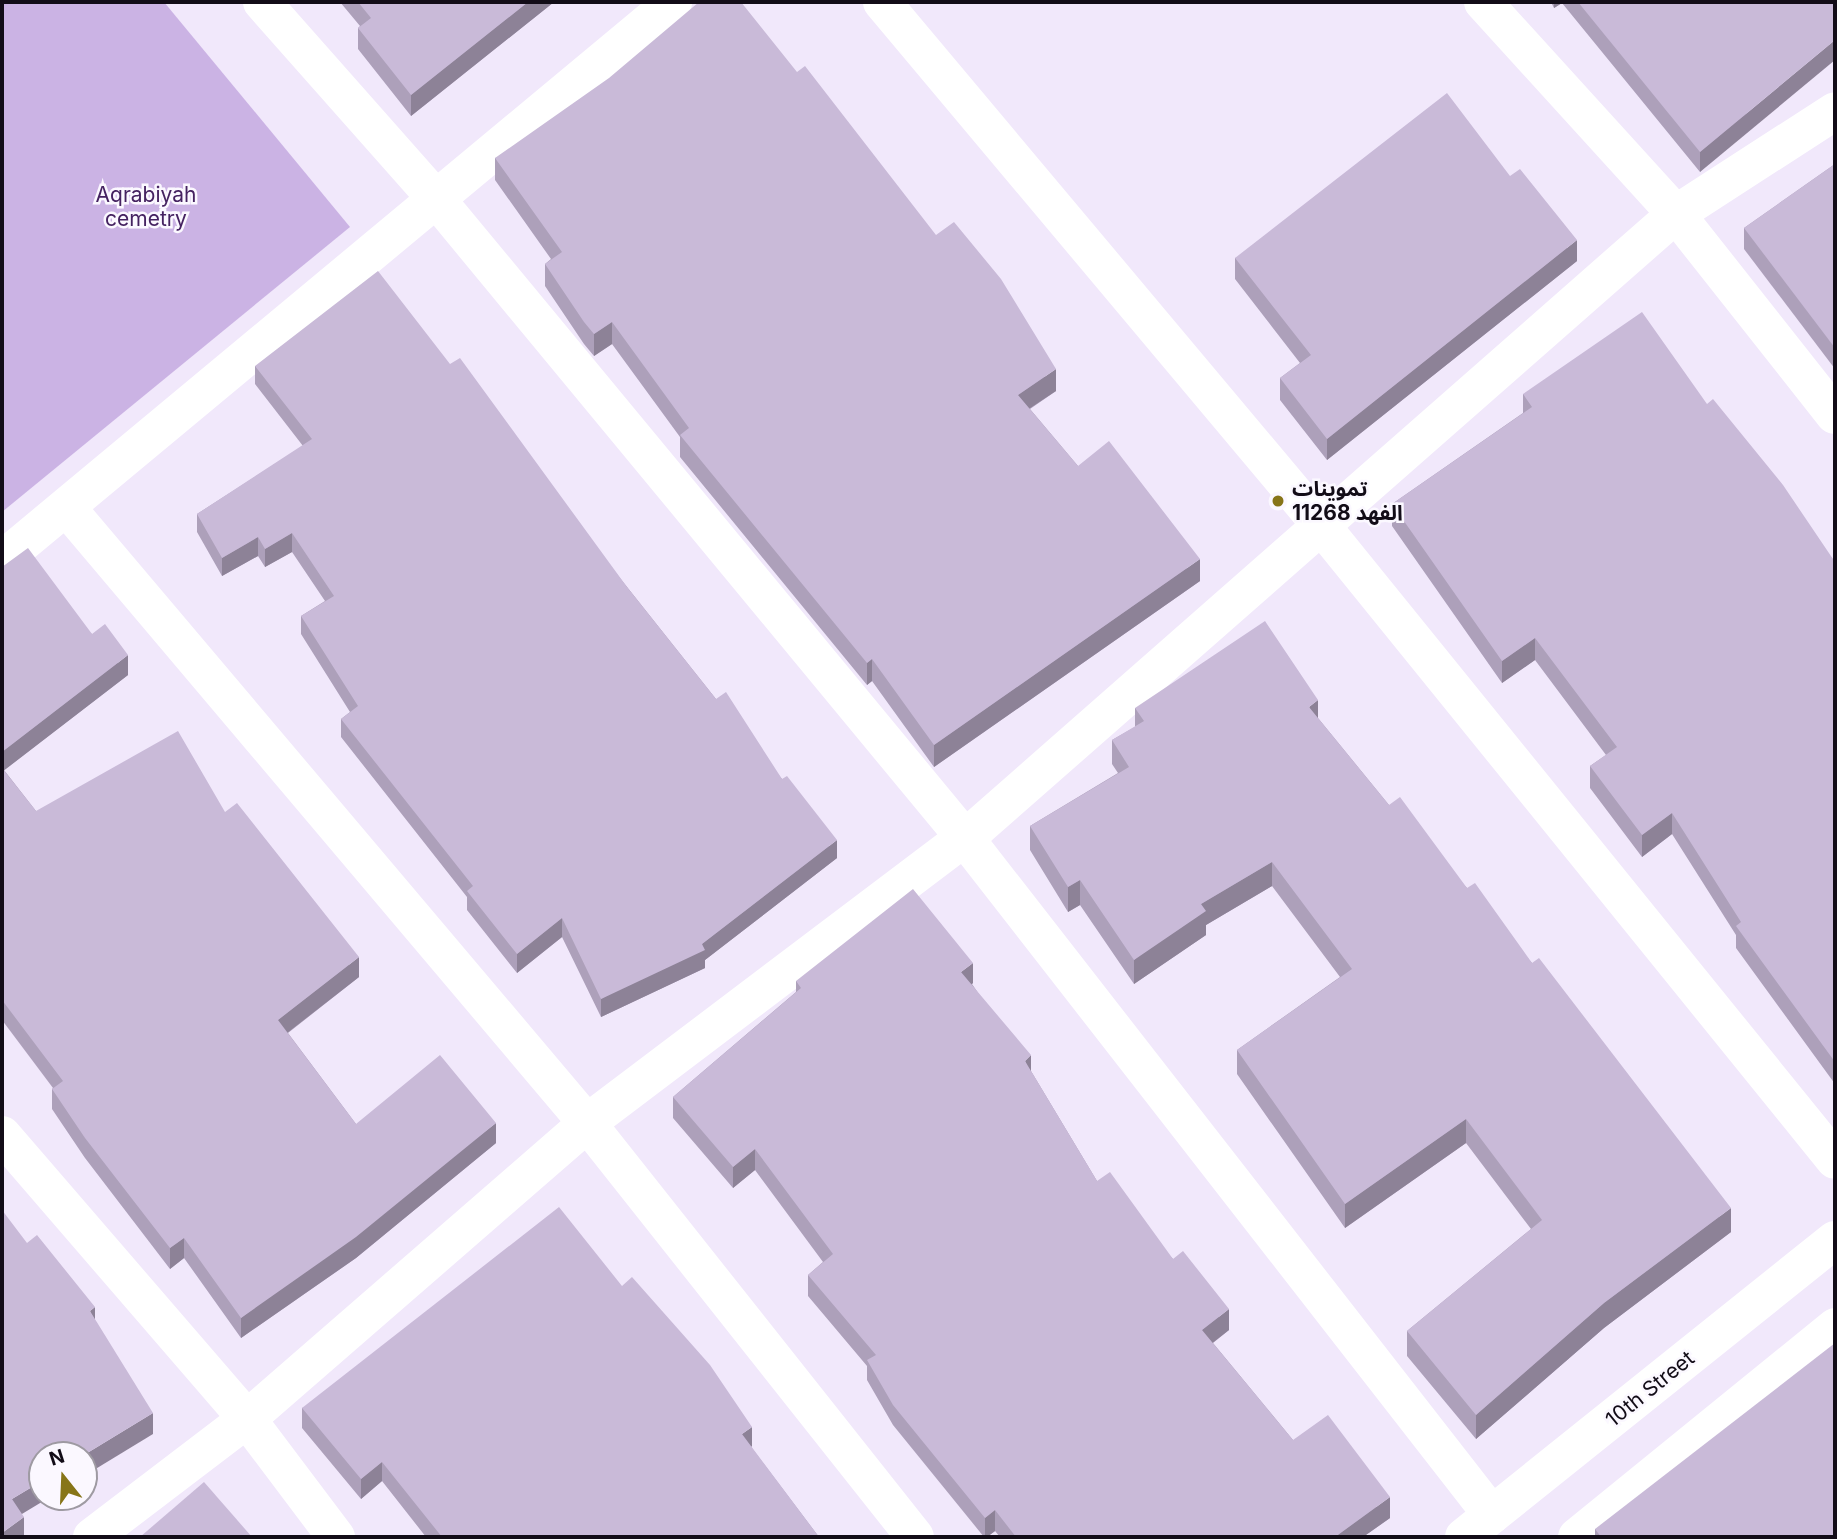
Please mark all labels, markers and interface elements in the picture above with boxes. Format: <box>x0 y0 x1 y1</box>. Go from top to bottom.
park label: Aqrabiyah cemetry <box>96 182 196 232</box>
place label: تموينات الفهد 11268 <box>1292 476 1403 526</box>
marker: تموينات الفهد 11268 <box>1270 493 1286 509</box>
street label: 10th Street <box>1601 1346 1699 1432</box>
north arrow <box>28 1441 98 1511</box>
text: N <box>47 1444 67 1471</box>

